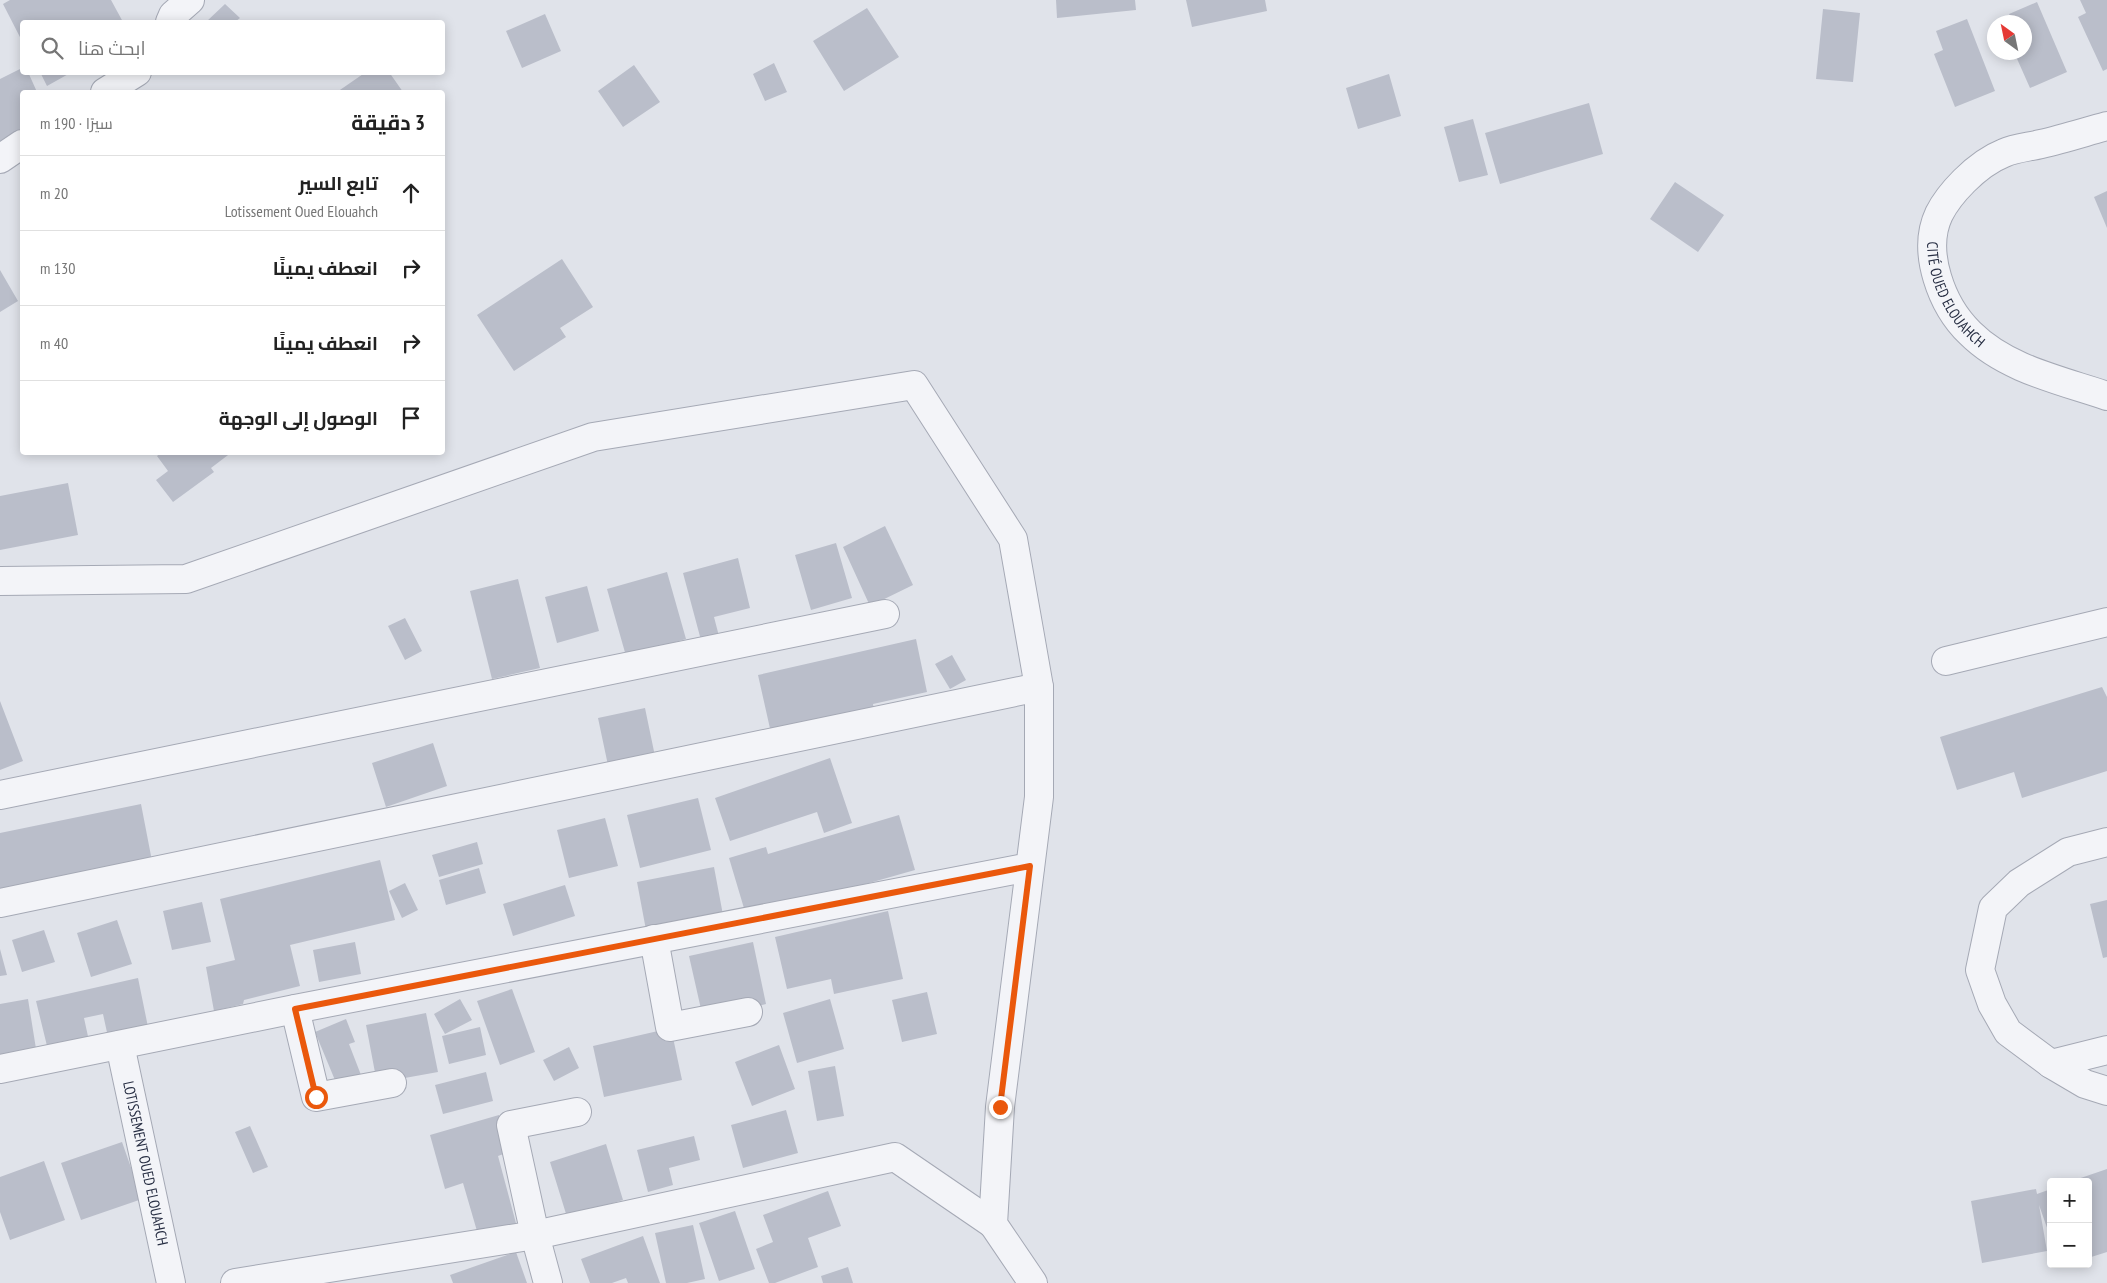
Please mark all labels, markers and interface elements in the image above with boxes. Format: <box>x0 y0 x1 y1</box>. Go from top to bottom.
north arrow <box>1987 15 2032 60</box>
search box <box>20 20 445 75</box>
icon: search <box>38 34 66 62</box>
text: ابحث هنا <box>78 36 146 60</box>
text: 3 دقيقة <box>351 109 425 136</box>
text: سيرًا · 190 m <box>40 113 113 133</box>
text: تابع السير <box>299 171 378 195</box>
icon: ahead <box>397 179 425 207</box>
text: 20 m <box>40 183 68 203</box>
text: Lotissement Oued Elouahch <box>225 201 378 221</box>
street label: CITÉ OUED ELOUAHCH <box>1923 242 1989 351</box>
icon: right <box>397 254 425 282</box>
text: انعطف يمينًا <box>273 256 378 280</box>
text: 130 m <box>40 258 75 278</box>
icon: right <box>397 329 425 357</box>
text: انعطف يمينًا <box>273 331 378 355</box>
text: 40 m <box>40 333 68 353</box>
icon: arrive <box>397 404 425 432</box>
text: الوصول إلى الوجهة <box>219 406 378 430</box>
street label: LOTISSEMENT OUED ELOUAHCH <box>119 1079 173 1247</box>
route start <box>305 1086 328 1109</box>
route end <box>989 1096 1012 1119</box>
map controls <box>2047 1178 2092 1268</box>
button: + <box>2047 1178 2092 1223</box>
button: − <box>2047 1223 2092 1268</box>

